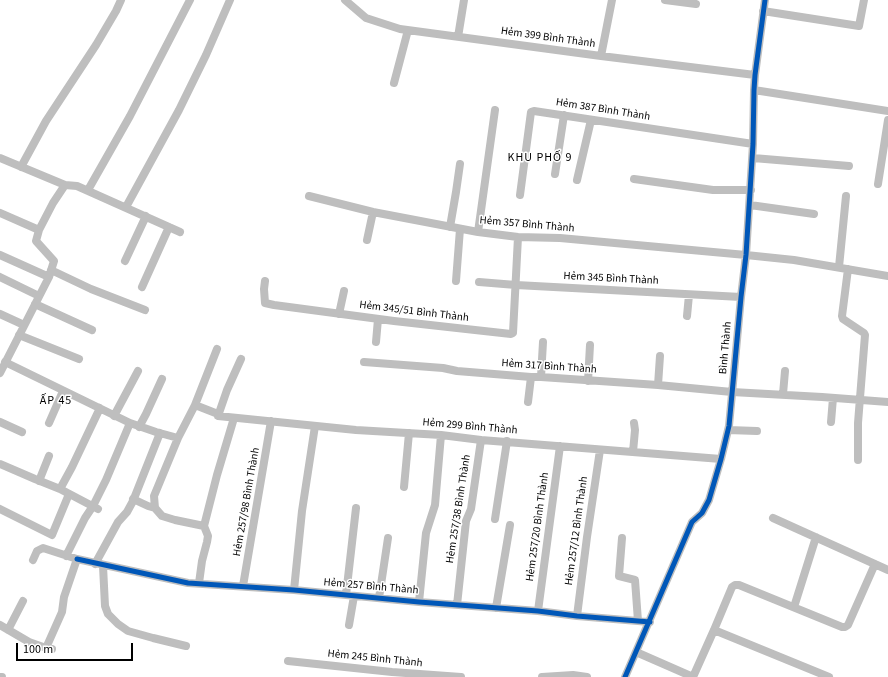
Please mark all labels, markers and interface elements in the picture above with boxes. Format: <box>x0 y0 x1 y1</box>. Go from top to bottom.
street label: Hẻm 399 Bình Thành <box>500 25 596 51</box>
street label: Hẻm 387 Bình Thành <box>555 96 651 124</box>
district label: KHU PHỐ 9 <box>508 151 572 165</box>
street label: Hẻm 357 Bình Thành <box>479 214 575 236</box>
street label: Hẻm 345 Bình Thành <box>563 270 659 288</box>
street label: Hẻm 345/51 Bình Thành <box>359 299 469 325</box>
street label: Bình Thành <box>717 321 735 375</box>
street label: Hẻm 317 Bình Thành <box>501 357 597 377</box>
district label: ẤP 45 <box>40 394 72 408</box>
street label: Hẻm 299 Bình Thành <box>422 416 518 438</box>
street label: Hẻm 257/98 Bình Thành <box>231 447 263 557</box>
street label: Hẻm 257/38 Bình Thành <box>444 454 474 564</box>
street label: Hẻm 257/20 Bình Thành <box>524 472 552 582</box>
street label: Hẻm 257/12 Bình Thành <box>563 476 591 586</box>
street label: Hẻm 257 Bình Thành <box>323 576 419 598</box>
scale bar <box>18 635 135 661</box>
text: 100 m <box>23 641 53 658</box>
street label: Hẻm 245 Bình Thành <box>327 647 423 671</box>

